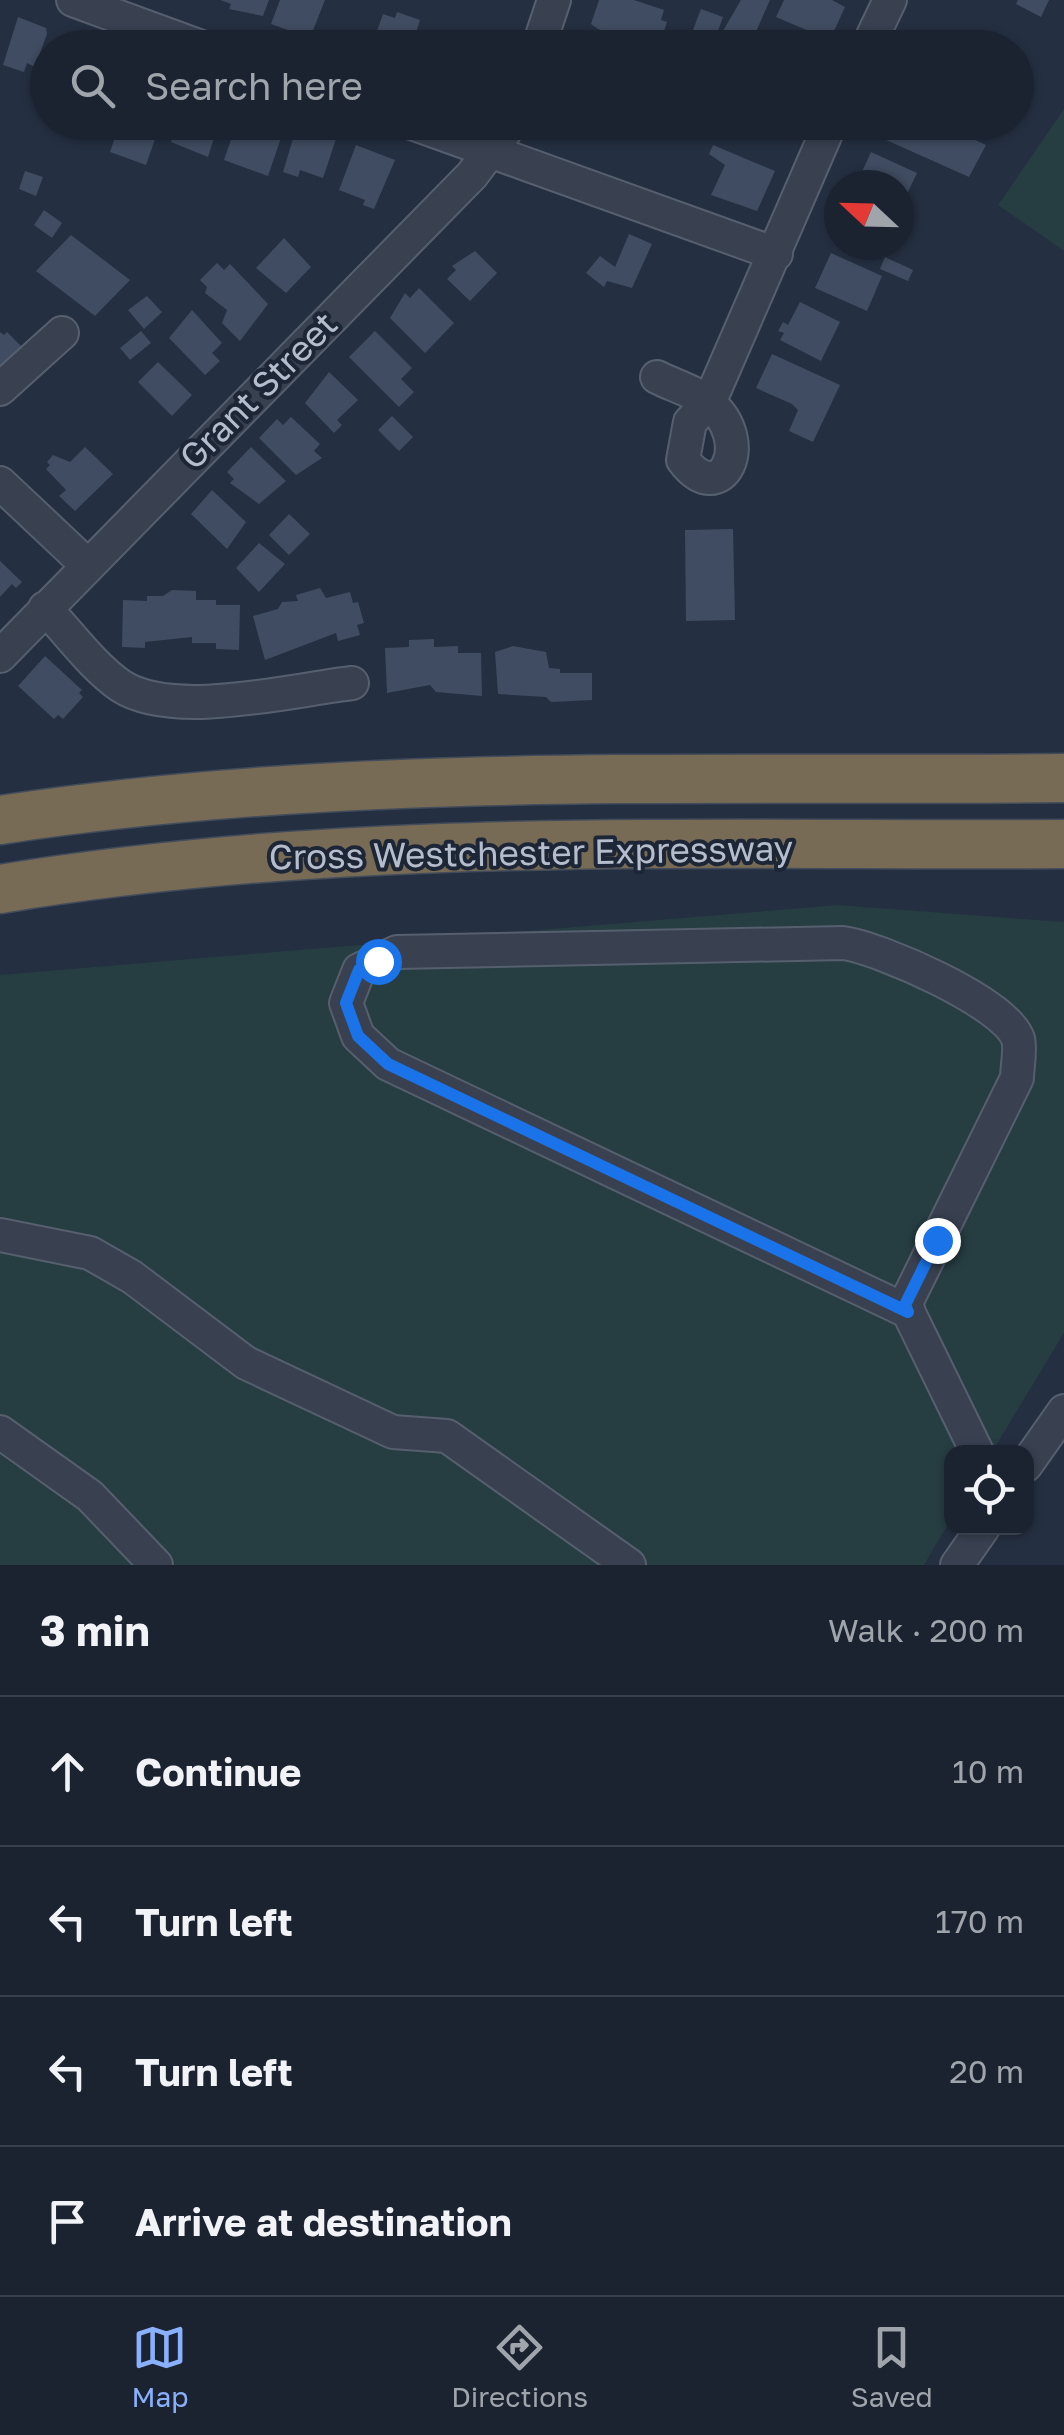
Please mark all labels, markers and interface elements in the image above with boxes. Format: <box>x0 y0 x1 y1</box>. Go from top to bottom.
search box <box>30 30 1034 140</box>
icon: search <box>65 58 120 113</box>
text: Search here <box>145 63 363 108</box>
north arrow <box>824 170 914 260</box>
street label: Grant Street <box>171 303 345 477</box>
street label: Cross Westchester Expressway <box>269 826 793 878</box>
route start <box>356 939 402 985</box>
route end <box>915 1218 961 1264</box>
map controls <box>944 1445 1034 1535</box>
button: locate <box>944 1445 1034 1535</box>
text: 3 min <box>40 1605 150 1655</box>
text: Walk · 200 m <box>828 1611 1024 1649</box>
icon: ahead <box>40 1744 95 1799</box>
text: Continue <box>135 1749 301 1794</box>
text: 10 m <box>952 1752 1024 1790</box>
icon: left <box>40 1894 95 1949</box>
text: Turn left <box>135 1899 293 1944</box>
text: 170 m <box>935 1902 1024 1940</box>
icon: left <box>40 2044 95 2099</box>
text: Turn left <box>135 2049 293 2094</box>
text: 20 m <box>949 2052 1024 2090</box>
icon: arrive <box>40 2194 95 2249</box>
text: Arrive at destination <box>135 2199 512 2244</box>
tab: Map <box>131 2320 189 2413</box>
tab: Directions <box>451 2320 588 2413</box>
tab: Saved <box>851 2320 933 2413</box>

